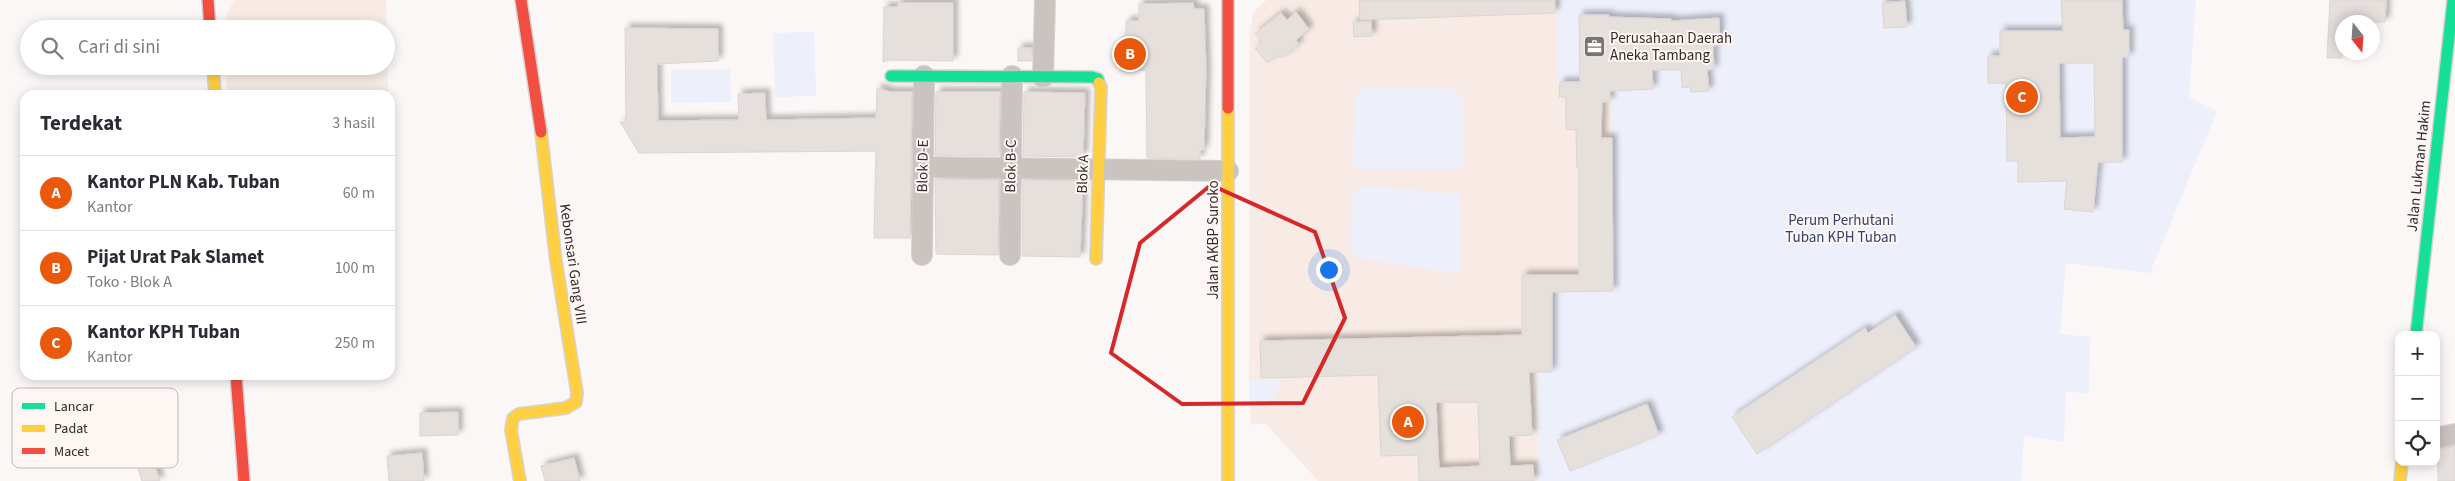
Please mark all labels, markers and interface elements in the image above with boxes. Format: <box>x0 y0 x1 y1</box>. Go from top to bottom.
north arrow <box>2335 15 2380 60</box>
search box <box>20 20 395 75</box>
place label: Perusahaan Daerah Aneka Tambang <box>1610 28 1732 66</box>
icon: search <box>38 34 66 62</box>
text: Cari di sini <box>78 34 160 61</box>
pin: B <box>1114 35 1146 73</box>
office icon: Perusahaan Daerah Aneka Tambang <box>1582 35 1606 59</box>
pin: C <box>2006 78 2038 116</box>
street label: Jalan Lukman Hakim <box>2402 99 2436 233</box>
text: Terdekat <box>40 108 122 138</box>
text: 3 hasil <box>332 112 375 134</box>
street label: Blok D-E <box>912 139 934 193</box>
street label: Blok B-C <box>1000 139 1022 193</box>
street label: Blok A <box>1072 153 1094 194</box>
text: Kantor PLN Kab. Tuban <box>87 169 280 196</box>
street label: Jalan AKBP Suroko <box>1203 180 1224 300</box>
text: A <box>51 182 61 204</box>
text: 60 m <box>343 182 375 204</box>
text: Kantor <box>87 196 133 218</box>
street label: Kebonsari Gang VIII <box>554 202 592 326</box>
park label: Perum Perhutani Tuban KPH Tuban <box>1785 210 1897 248</box>
text: Pijat Urat Pak Slamet <box>87 244 264 271</box>
text: B <box>51 257 61 279</box>
text: 100 m <box>335 257 375 279</box>
your location <box>1316 257 1342 283</box>
text: Toko · Blok A <box>87 271 172 293</box>
text: Kantor KPH Tuban <box>87 319 240 346</box>
map controls <box>2395 331 2440 466</box>
button: + <box>2395 331 2440 376</box>
text: C <box>51 332 61 354</box>
text: 250 m <box>335 332 375 354</box>
text: Kantor <box>87 346 133 368</box>
button: − <box>2395 376 2440 421</box>
legend <box>12 388 178 468</box>
text: Lancar <box>54 397 94 417</box>
pin: A <box>1392 403 1424 441</box>
text: Padat <box>54 419 88 439</box>
button: locate <box>2395 421 2440 466</box>
text: Macet <box>54 442 89 462</box>

